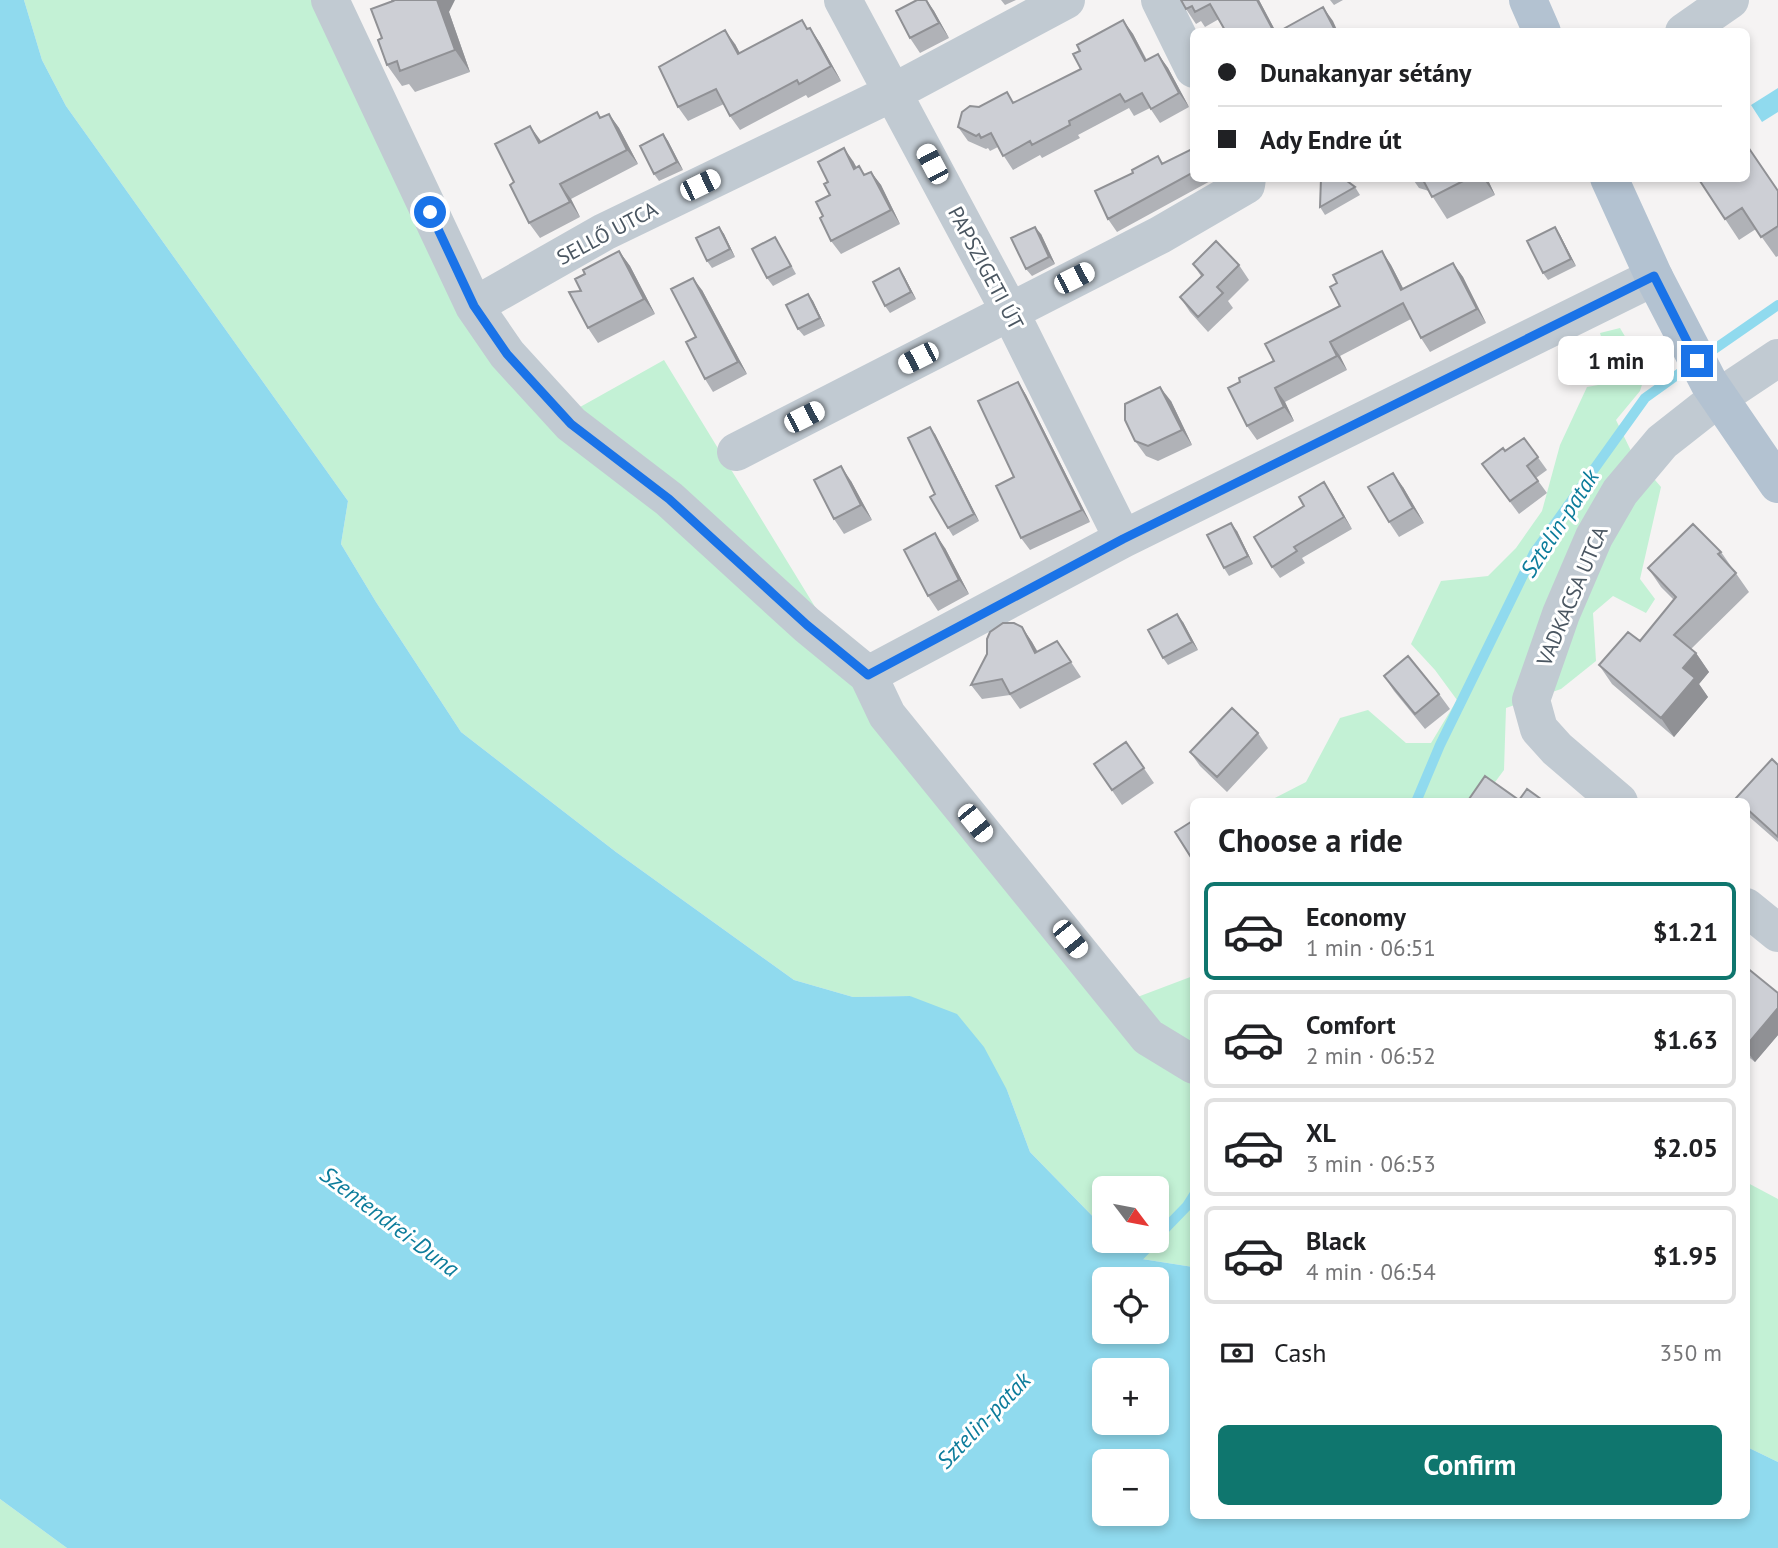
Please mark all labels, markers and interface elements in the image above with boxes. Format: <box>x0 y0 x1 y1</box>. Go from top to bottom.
text: Dunakanyar sétány <box>1260 56 1471 89</box>
text: Ady Endre út <box>1260 123 1402 156</box>
car <box>913 141 952 187</box>
car <box>677 166 724 204</box>
street label: SELLŐ UTCA <box>552 195 663 271</box>
route start <box>414 196 446 228</box>
street label: PAPSZIGETI ÚT <box>942 202 1030 335</box>
car <box>1051 259 1098 297</box>
callout: 1 min <box>1557 336 1672 386</box>
car <box>895 339 942 377</box>
route end <box>1681 345 1713 377</box>
text: 1 min <box>1588 346 1644 375</box>
car <box>781 398 828 436</box>
water label: Sztelin-patak <box>1513 462 1606 582</box>
street label: VADKACSA UTCA <box>1530 521 1614 671</box>
car <box>954 800 997 846</box>
text: Choose a ride <box>1218 819 1403 861</box>
icon: car <box>1222 900 1285 963</box>
text: Economy <box>1306 900 1406 933</box>
text: $1.21 <box>1653 915 1718 948</box>
car <box>1049 916 1092 962</box>
text: 1 min · 06:51 <box>1306 933 1436 962</box>
icon: car <box>1222 1008 1285 1071</box>
text: Comfort <box>1306 1008 1396 1041</box>
text: $1.63 <box>1653 1023 1718 1056</box>
text: 2 min · 06:52 <box>1306 1041 1436 1070</box>
icon: car <box>1222 1116 1285 1179</box>
text: XL <box>1306 1116 1336 1149</box>
text: $2.05 <box>1653 1131 1718 1164</box>
text: 3 min · 06:53 <box>1306 1149 1436 1178</box>
water label: Szentendrei-Duna <box>315 1159 465 1283</box>
north arrow <box>1092 1176 1169 1253</box>
map controls <box>1092 1176 1169 1526</box>
icon: car <box>1222 1224 1285 1287</box>
text: Black <box>1306 1224 1366 1257</box>
text: $1.95 <box>1653 1239 1718 1272</box>
text: 4 min · 06:54 <box>1306 1257 1436 1286</box>
button: locate <box>1092 1267 1169 1344</box>
icon: cash <box>1218 1334 1256 1372</box>
text: Cash <box>1274 1336 1326 1369</box>
text: 350 m <box>1660 1338 1722 1367</box>
button: + <box>1092 1358 1169 1435</box>
water label: Sztelin-patak <box>930 1364 1037 1474</box>
button: Confirm <box>1218 1425 1722 1505</box>
button: − <box>1092 1449 1169 1526</box>

